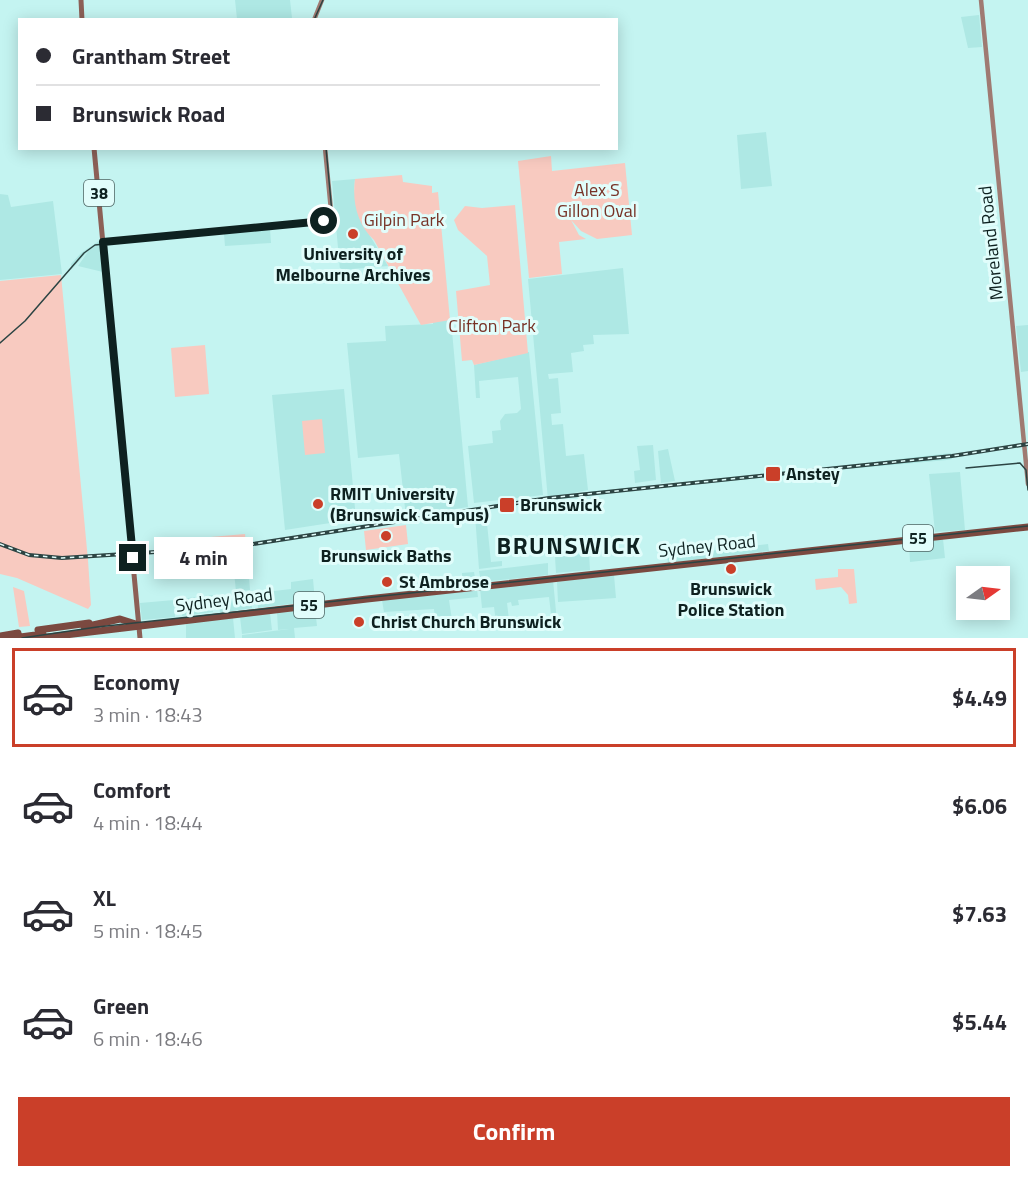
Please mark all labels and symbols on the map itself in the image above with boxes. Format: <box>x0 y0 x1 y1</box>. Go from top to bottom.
park label: Alex S Gillon Oval <box>557 176 637 224</box>
road number: 38 <box>84 180 114 206</box>
street label: Moreland Road <box>971 184 1010 302</box>
park label: Gilpin Park <box>364 206 445 233</box>
route start <box>310 207 337 234</box>
marker: University of Melbourne Archives <box>346 227 360 241</box>
place label: University of Melbourne Archives <box>275 240 431 288</box>
park label: Clifton Park <box>448 312 536 339</box>
place label: Anstey <box>786 460 840 487</box>
marker: Anstey <box>764 465 782 483</box>
place label: RMIT University (Brunswick Campus) <box>330 480 489 528</box>
place label: Brunswick <box>520 491 603 518</box>
marker: Brunswick <box>498 496 516 514</box>
marker: RMIT University (Brunswick Campus) <box>311 497 325 511</box>
road number: 55 <box>903 525 933 551</box>
district label: BRUNSWICK <box>497 527 641 563</box>
street label: Sydney Road <box>657 527 757 564</box>
marker: Brunswick Baths <box>379 529 393 543</box>
callout: 4 min <box>154 537 253 579</box>
place label: Brunswick Baths <box>320 542 452 569</box>
route end <box>119 544 146 571</box>
marker: Brunswick Police Station <box>724 562 738 576</box>
north arrow <box>956 566 1010 620</box>
place label: St Ambrose <box>399 568 489 595</box>
marker: St Ambrose <box>380 575 394 589</box>
place label: Brunswick Police Station <box>678 575 784 623</box>
street label: Sydney Road <box>174 580 274 619</box>
road number: 55 <box>294 592 324 618</box>
place label: Christ Church Brunswick <box>371 608 562 635</box>
marker: Christ Church Brunswick <box>352 615 366 629</box>

